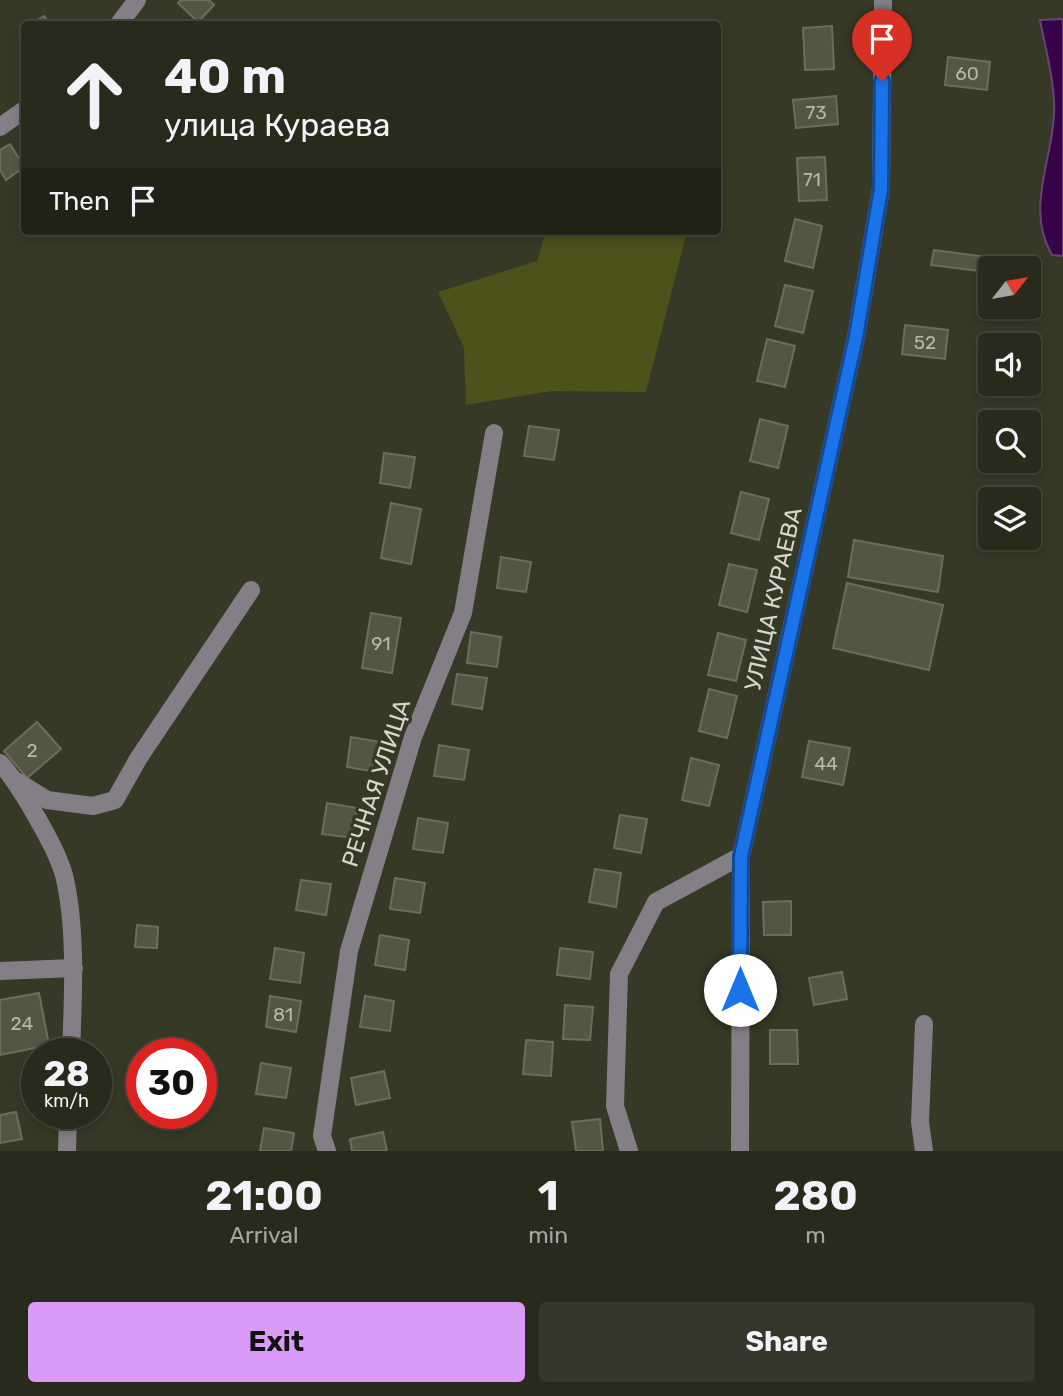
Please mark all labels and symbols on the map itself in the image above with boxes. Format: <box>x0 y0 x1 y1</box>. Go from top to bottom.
pin <box>852 9 912 81</box>
house number: 60 <box>955 62 979 85</box>
house number: 73 <box>805 101 827 124</box>
house number: 71 <box>803 168 821 191</box>
north arrow <box>978 256 1041 318</box>
house number: 52 <box>914 331 936 354</box>
street label: УЛИЦА КУРАЕВА <box>738 505 808 693</box>
house number: 91 <box>371 632 391 655</box>
street label: РЕЧНАЯ УЛИЦА <box>336 696 416 870</box>
house number: 2 <box>26 739 38 762</box>
house number: 44 <box>814 752 838 775</box>
position arrow <box>703 953 777 1027</box>
house number: 81 <box>273 1003 293 1026</box>
house number: 24 <box>11 1012 34 1035</box>
speed limit sign: 30 <box>126 1038 217 1129</box>

